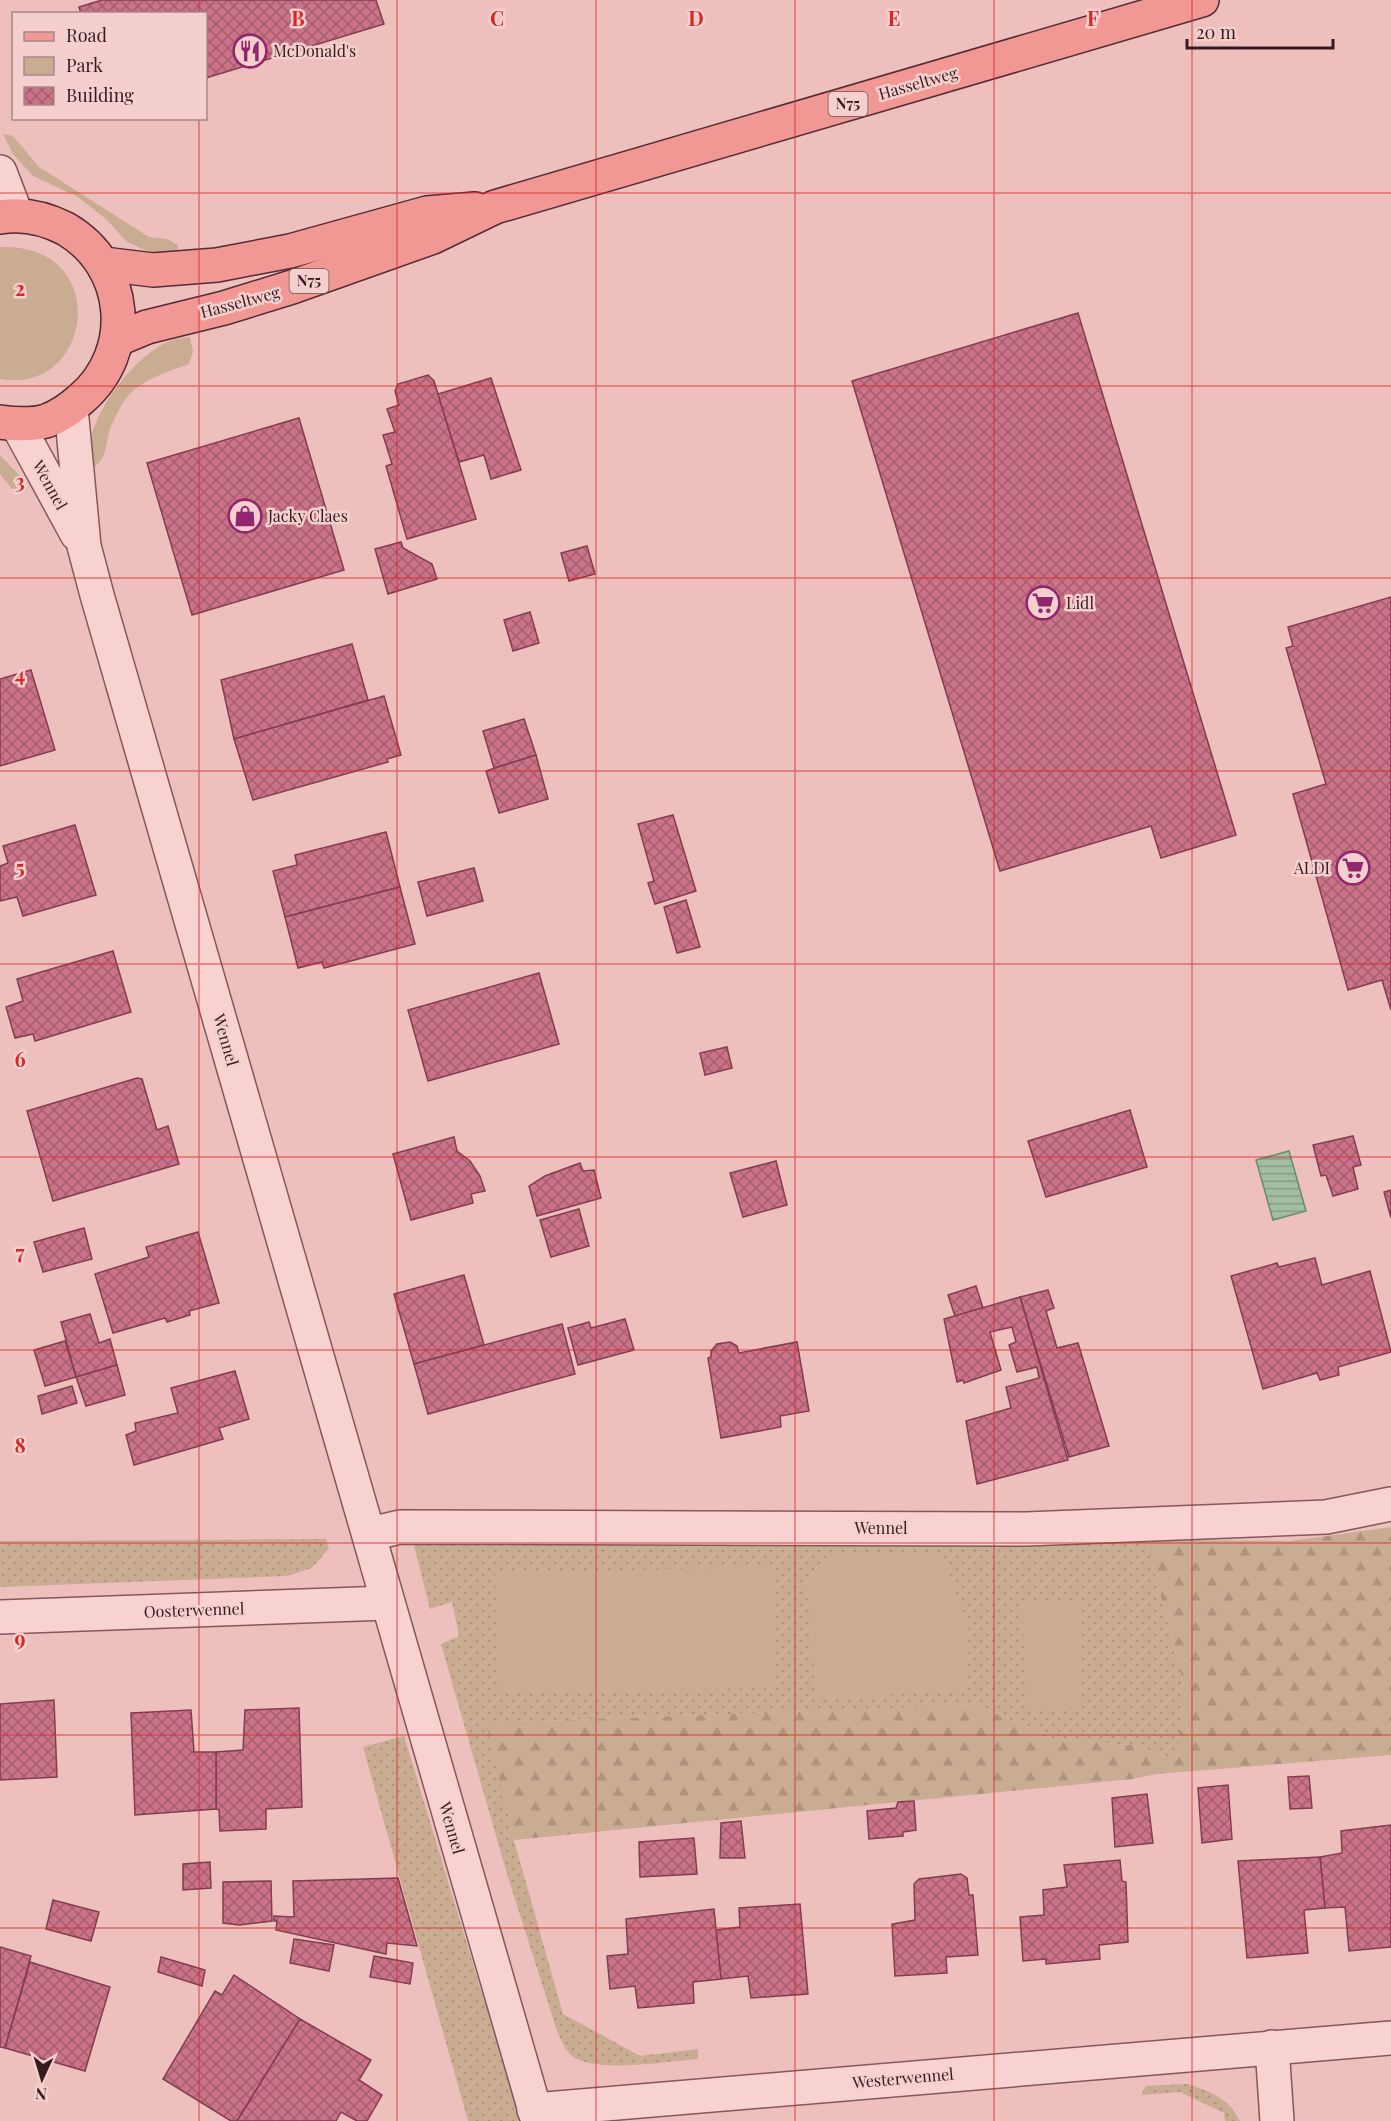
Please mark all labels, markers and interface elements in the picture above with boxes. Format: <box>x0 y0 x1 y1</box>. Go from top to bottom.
text: B <box>291 4 305 31</box>
text: C <box>490 4 504 31</box>
text: D <box>688 4 704 31</box>
text: E <box>888 4 900 31</box>
text: F <box>1087 4 1099 31</box>
legend <box>12 12 207 120</box>
scale bar <box>1187 12 1332 50</box>
text: 20 m <box>1196 20 1236 44</box>
text: Road <box>66 23 107 47</box>
restaurant icon: McDonald's <box>232 33 268 69</box>
place label: McDonald's <box>273 40 356 61</box>
text: Park <box>66 53 103 77</box>
street label: Hasseltweg <box>876 61 960 104</box>
text: Building <box>66 83 134 107</box>
road number: N75 <box>828 92 868 116</box>
road number: N75 <box>290 269 328 293</box>
text: 2 <box>15 274 25 301</box>
street label: Hasseltweg <box>198 281 282 322</box>
street label: Wennel <box>28 456 73 514</box>
text: 3 <box>15 467 25 494</box>
shop icon: Jacky Claes <box>227 498 263 534</box>
place label: Jacky Claes <box>267 505 348 526</box>
supermarket icon: Lidl <box>1025 585 1061 621</box>
place label: Lidl <box>1066 592 1094 613</box>
text: 4 <box>15 660 25 687</box>
supermarket icon: ALDI <box>1335 850 1371 886</box>
text: 5 <box>15 853 25 880</box>
place label: ALDI <box>1293 857 1330 878</box>
street label: Wennel <box>209 1010 244 1069</box>
text: 6 <box>14 1045 26 1072</box>
text: 7 <box>15 1238 25 1265</box>
text: 8 <box>14 1431 26 1458</box>
street label: Wennel <box>853 1517 908 1538</box>
street label: Oosterwennel <box>143 1597 245 1622</box>
text: 9 <box>14 1624 26 1651</box>
street label: Wennel <box>435 1798 470 1857</box>
north arrow <box>12 2049 72 2109</box>
street label: Westerwennel <box>850 2063 955 2092</box>
text: N <box>34 2084 47 2105</box>

